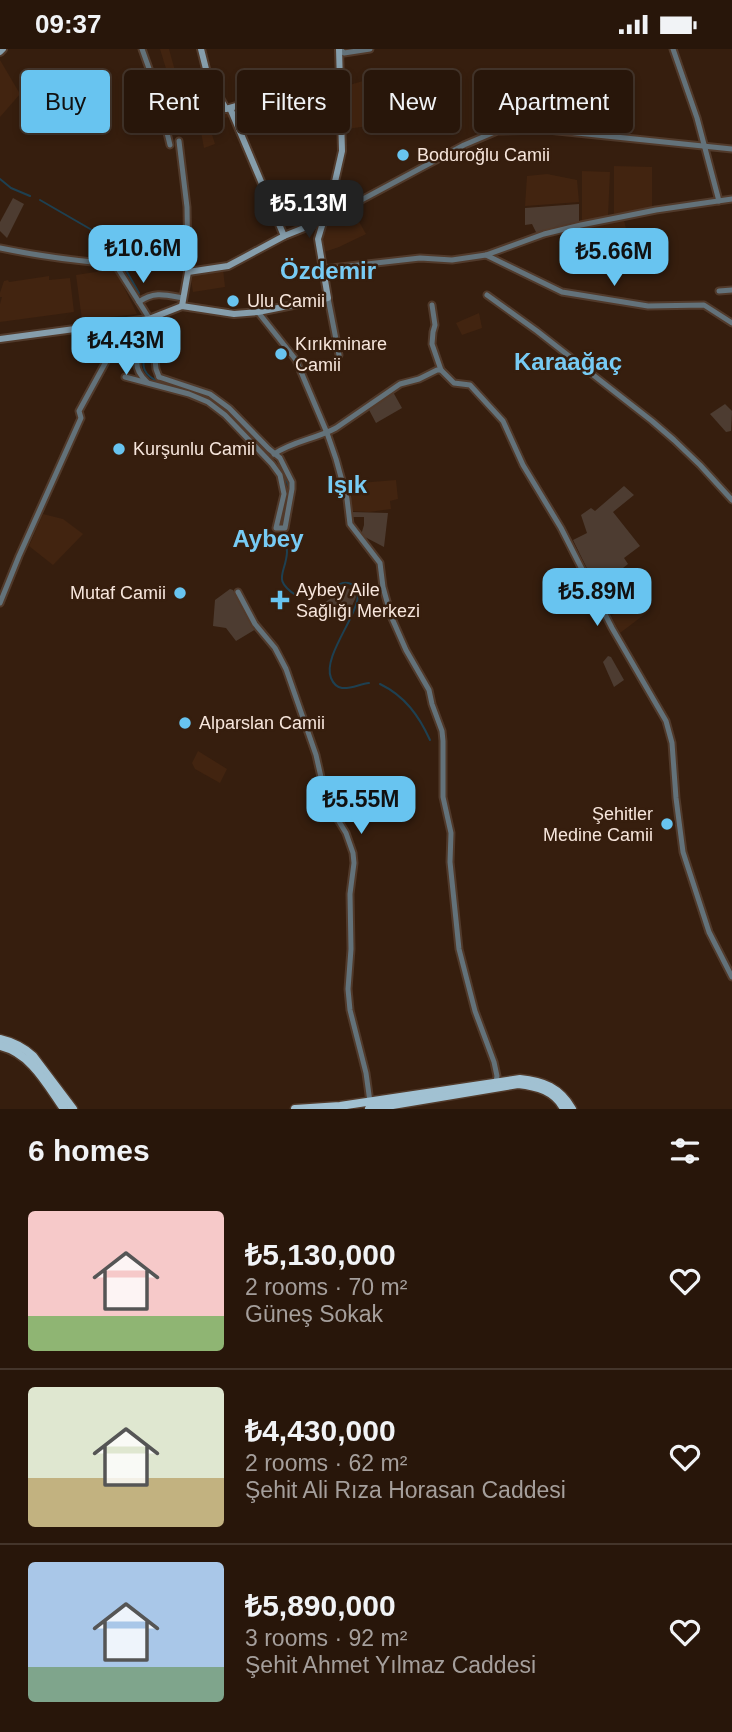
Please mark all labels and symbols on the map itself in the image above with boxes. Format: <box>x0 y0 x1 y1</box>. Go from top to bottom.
place label: Boduroğlu Camii <box>417 145 550 165</box>
marker: Boduroğlu Camii <box>395 147 411 163</box>
pin: ₺5.13M <box>252 181 366 240</box>
pin: ₺10.6M <box>86 225 200 285</box>
pin: ₺5.66M <box>557 229 671 288</box>
district label: Özdemir <box>280 257 376 284</box>
place label: Ulu Camii <box>247 291 325 311</box>
marker: Ulu Camii <box>225 293 241 309</box>
pin: ₺4.43M <box>69 317 183 377</box>
place label: Kırıkminare Camii <box>295 334 387 375</box>
marker: Kırıkminare Camii <box>273 346 289 362</box>
district label: Karaağaç <box>514 348 622 375</box>
place label: Kurşunlu Camii <box>133 439 255 459</box>
marker: Kurşunlu Camii <box>111 441 127 457</box>
district label: Işık <box>327 471 368 498</box>
district label: Aybey <box>232 525 304 552</box>
pin: ₺5.89M <box>540 569 654 628</box>
place label: Aybey Aile Sağlığı Merkezi <box>296 580 420 621</box>
place label: Mutaf Camii <box>70 583 166 603</box>
marker: Mutaf Camii <box>172 585 188 601</box>
marker: Aybey Aile Sağlığı Merkezi <box>270 590 290 610</box>
place label: Alparslan Camii <box>199 713 325 733</box>
marker: Alparslan Camii <box>177 715 193 731</box>
pin: ₺5.55M <box>304 777 418 836</box>
place label: Şehitler Medine Camii <box>543 804 653 845</box>
marker: Şehitler Medine Camii <box>659 816 675 832</box>

